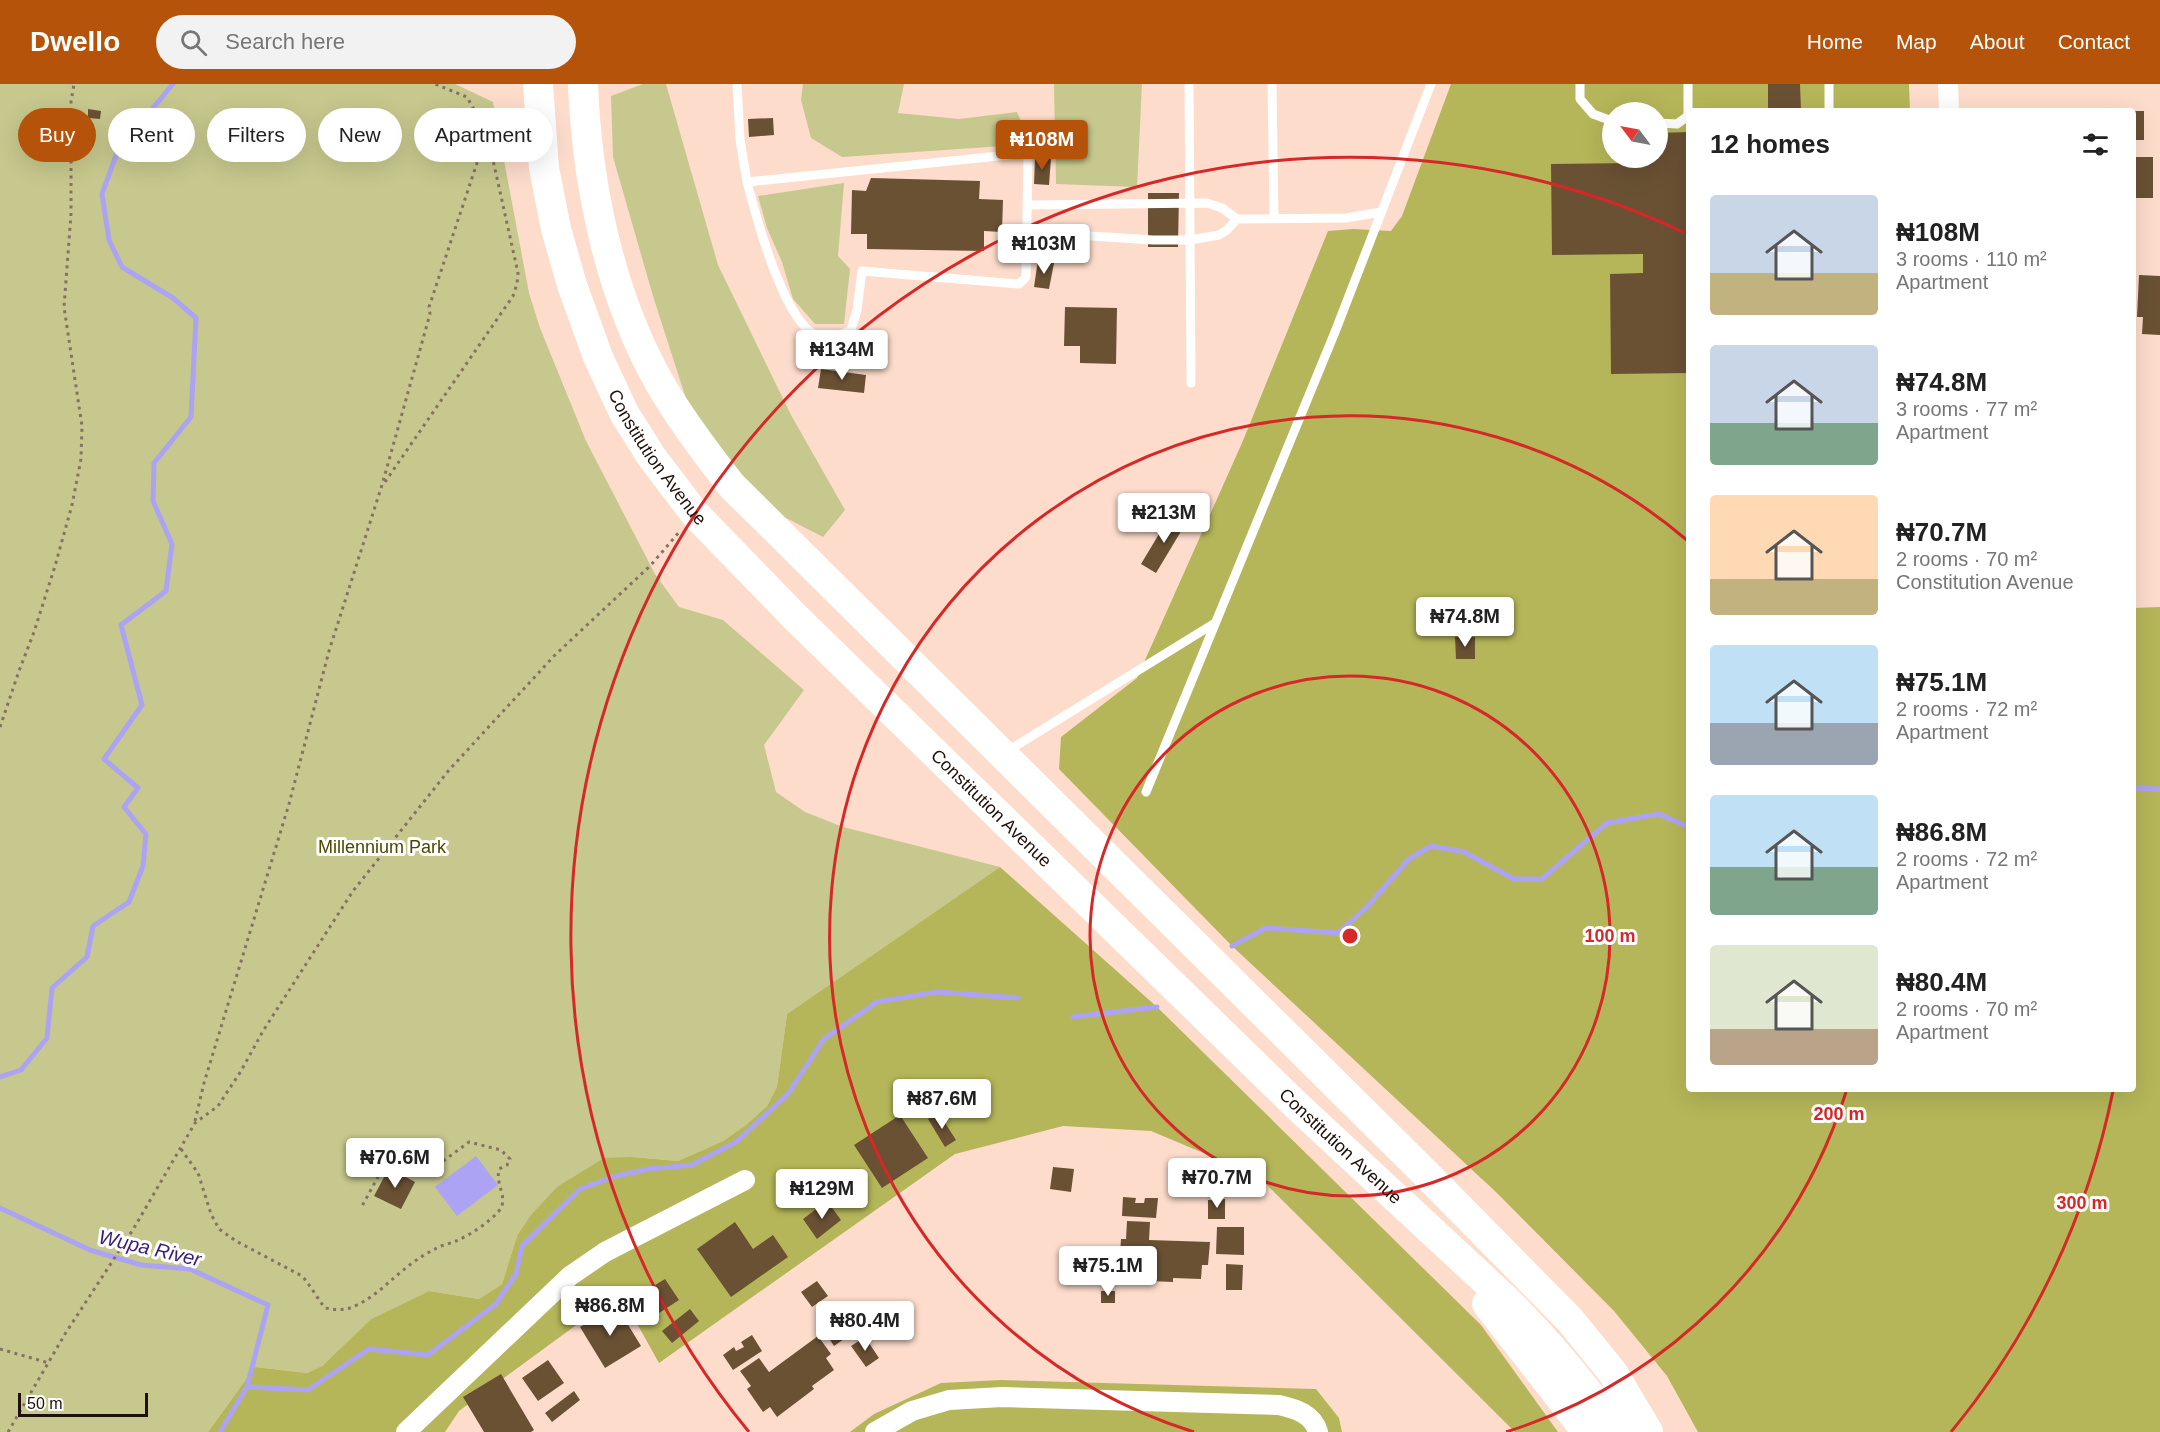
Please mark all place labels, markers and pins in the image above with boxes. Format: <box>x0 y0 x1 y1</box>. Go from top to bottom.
pin: ₦108M <box>1000 120 1084 171</box>
pin: ₦103M <box>1002 224 1086 275</box>
pin: ₦134M <box>800 330 884 381</box>
pin: ₦213M <box>1122 493 1206 544</box>
pin: ₦74.8M <box>1416 597 1514 648</box>
centre of rings <box>1340 926 1360 946</box>
pin: ₦87.6M <box>893 1079 991 1130</box>
pin: ₦70.6M <box>346 1138 444 1189</box>
pin: ₦70.7M <box>1168 1158 1266 1209</box>
pin: ₦129M <box>780 1169 864 1220</box>
pin: ₦75.1M <box>1059 1246 1157 1297</box>
pin: ₦86.8M <box>561 1286 659 1337</box>
pin: ₦80.4M <box>816 1301 914 1352</box>

